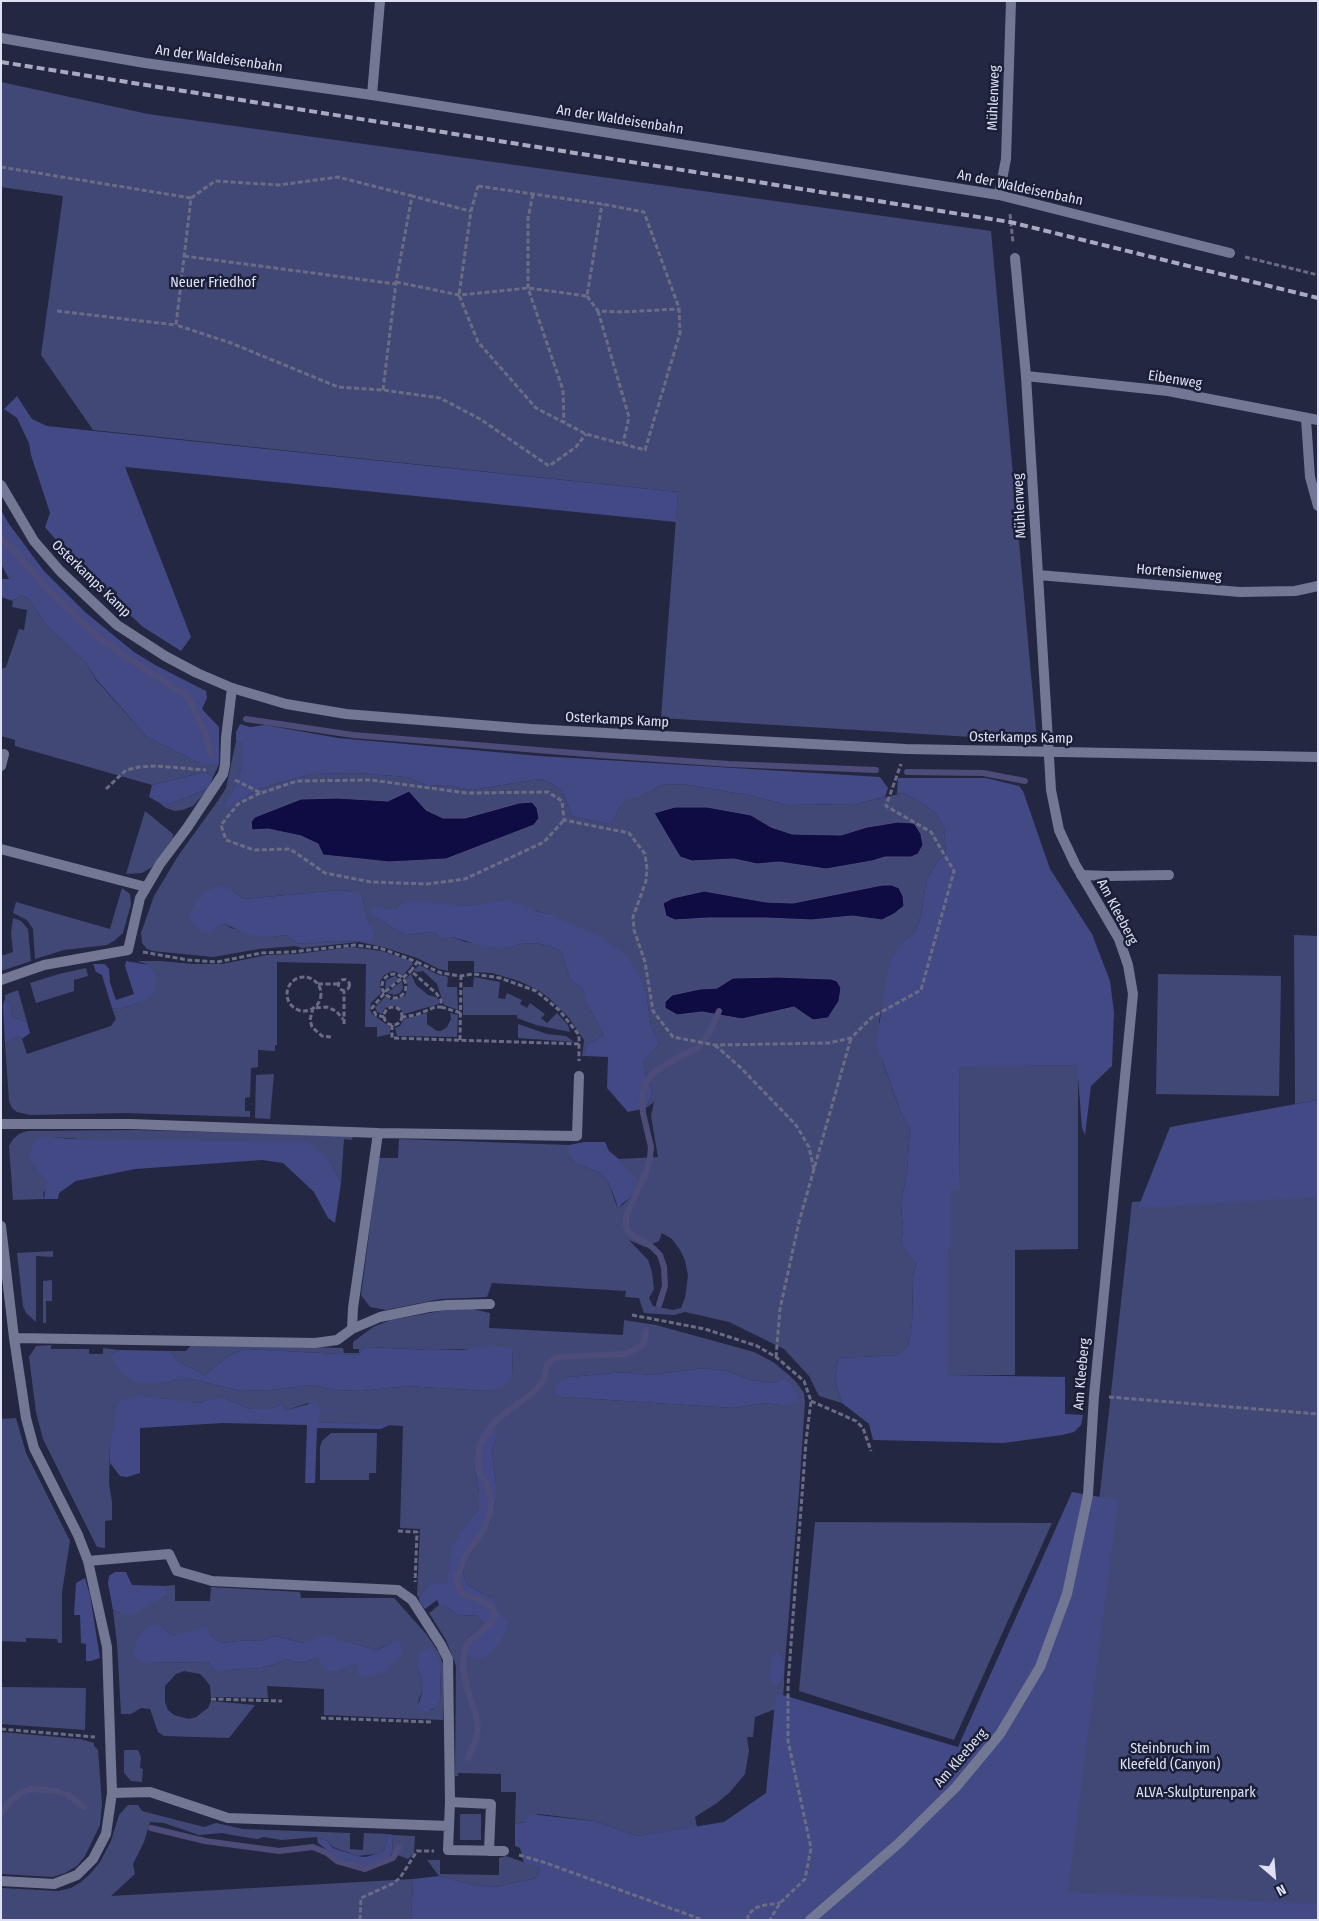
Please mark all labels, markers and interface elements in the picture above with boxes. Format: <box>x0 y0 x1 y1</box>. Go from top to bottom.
street label: An der Waldeisenbahn <box>154 42 284 76</box>
street label: Mühlenweg <box>984 65 1004 131</box>
street label: An der Waldeisenbahn <box>555 102 685 138</box>
street label: An der Waldeisenbahn <box>956 166 1084 210</box>
park label: Neuer Friedhof <box>170 275 256 291</box>
street label: Eibenweg <box>1147 367 1203 393</box>
street label: Mühlenweg <box>1010 473 1030 539</box>
street label: Osterkamps Kamp <box>48 537 134 621</box>
street label: Hortensienweg <box>1136 561 1222 585</box>
street label: Osterkamps Kamp <box>565 709 669 731</box>
street label: Osterkamps Kamp <box>969 729 1073 747</box>
street label: Am Kleeberg <box>1093 876 1141 948</box>
street label: Am Kleeberg <box>1070 1337 1094 1411</box>
street label: Am Kleeberg <box>931 1725 991 1791</box>
park label: Steinbruch im Kleefeld (Canyon) <box>1120 1741 1220 1774</box>
park label: ALVA-Skulpturenpark <box>1136 1785 1256 1801</box>
north arrow <box>1249 1851 1299 1901</box>
text: N <box>1273 1880 1289 1899</box>

